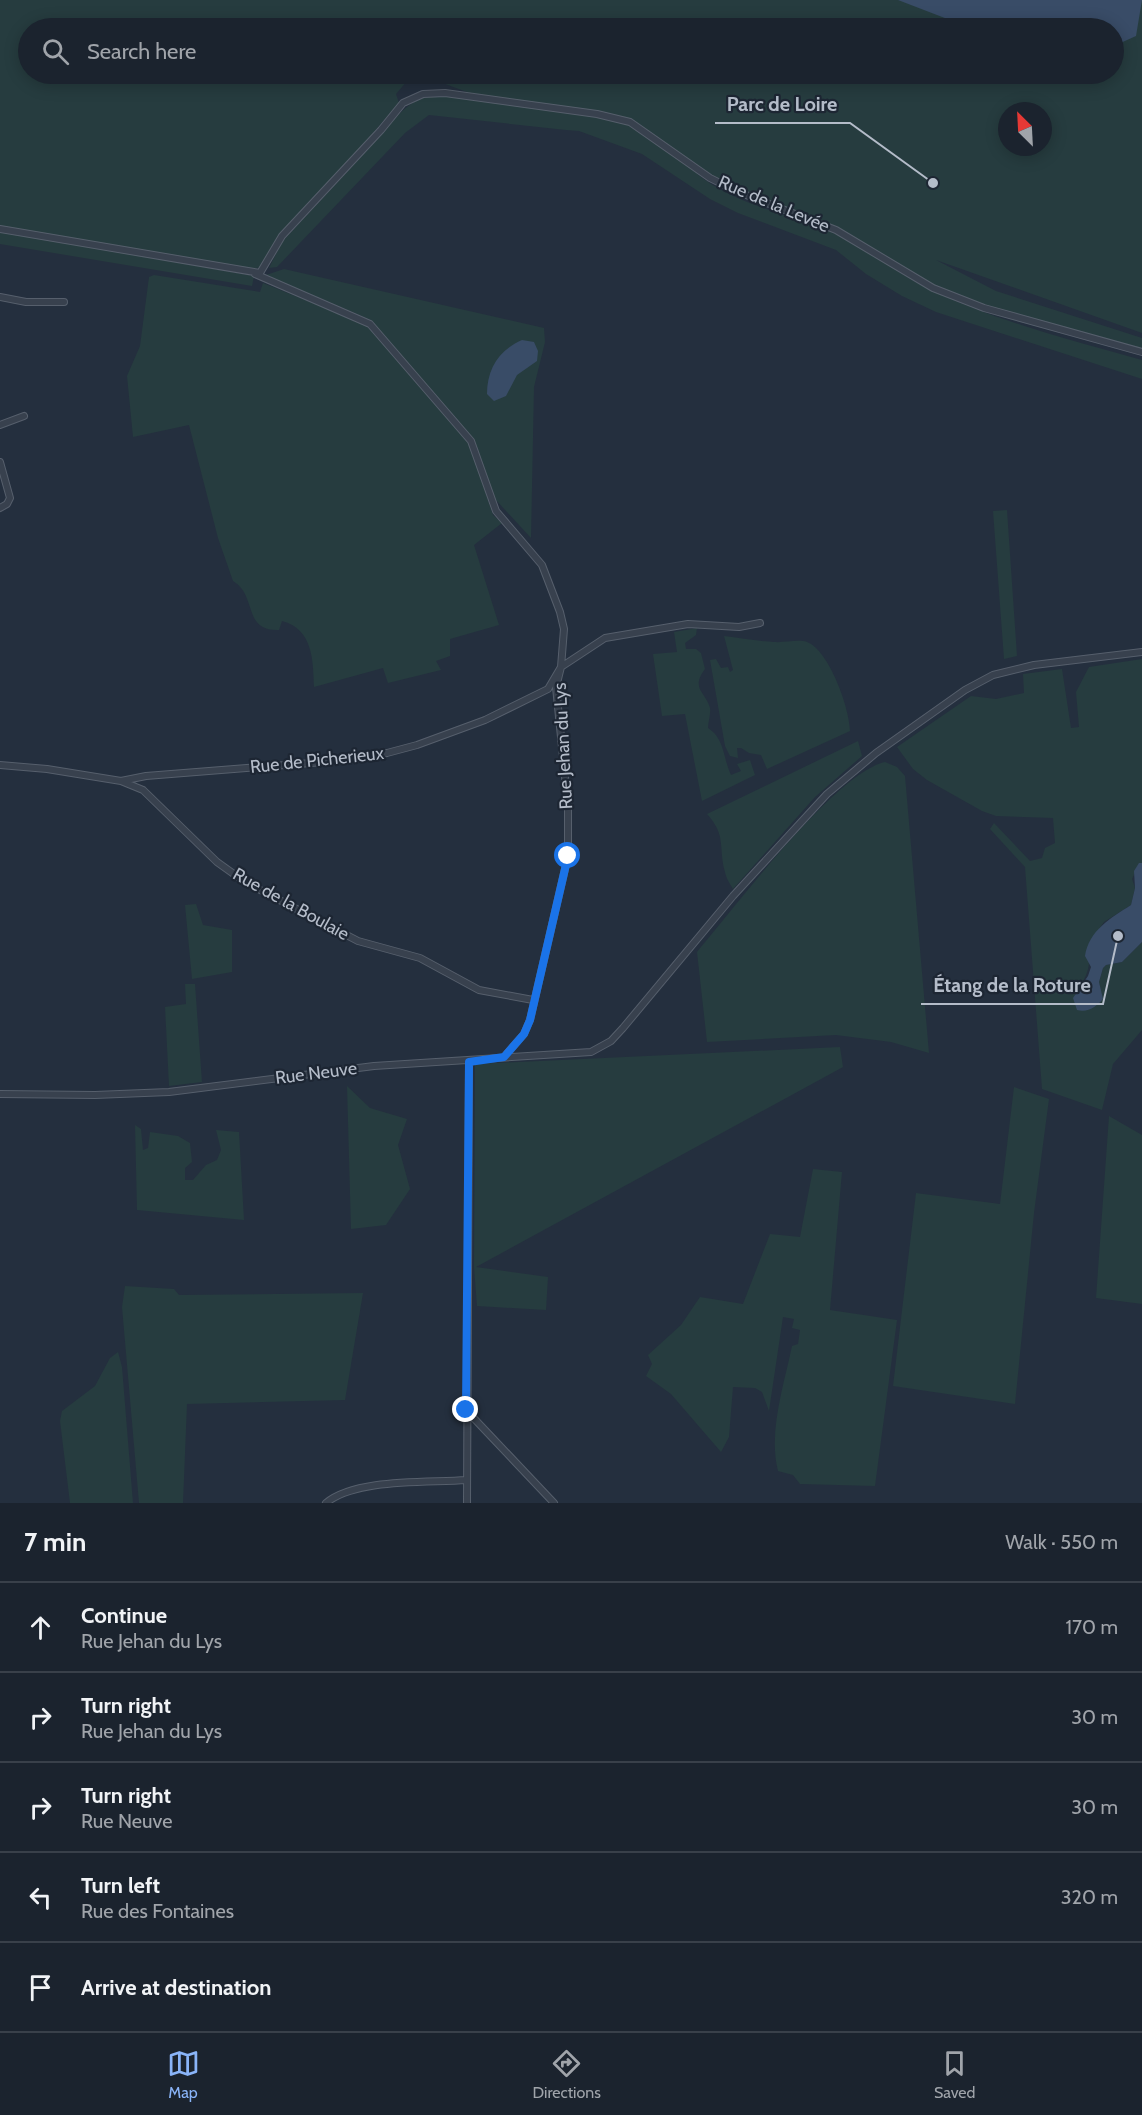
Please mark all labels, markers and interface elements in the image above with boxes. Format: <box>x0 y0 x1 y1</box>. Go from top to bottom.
search box <box>18 18 1124 84</box>
icon: search <box>39 35 72 68</box>
text: Search here <box>87 38 196 65</box>
callout: Parc de Loire <box>715 85 850 123</box>
text: Parc de Loire <box>727 92 837 116</box>
north arrow <box>998 102 1052 156</box>
street label: Rue de la Levée <box>715 171 833 237</box>
street label: Rue Jehan du Lys <box>549 682 577 810</box>
street label: Rue de Picherieux <box>249 742 385 778</box>
route start <box>554 842 580 868</box>
street label: Rue de la Boulaie <box>229 863 353 945</box>
callout: Étang de la Roture <box>921 966 1103 1004</box>
text: Étang de la Roture <box>933 973 1091 997</box>
street label: Rue Neuve <box>274 1057 358 1089</box>
route end <box>452 1396 478 1422</box>
text: 7 min <box>24 1526 86 1558</box>
text: Walk · 550 m <box>1005 1530 1118 1554</box>
text: Continue <box>81 1602 167 1629</box>
icon: ahead <box>24 1611 57 1644</box>
text: 170 m <box>1066 1615 1118 1639</box>
text: Rue Jehan du Lys <box>81 1629 222 1653</box>
text: Turn right <box>81 1692 171 1719</box>
icon: right <box>24 1701 57 1734</box>
text: 30 m <box>1071 1705 1118 1729</box>
text: Rue Jehan du Lys <box>81 1719 222 1743</box>
text: Turn right <box>81 1782 171 1809</box>
icon: right <box>24 1791 57 1824</box>
text: 30 m <box>1071 1795 1118 1819</box>
text: Rue Neuve <box>81 1809 172 1833</box>
text: Turn left <box>81 1872 160 1899</box>
icon: left <box>24 1881 57 1914</box>
text: 320 m <box>1061 1885 1118 1909</box>
text: Rue des Fontaines <box>81 1899 234 1923</box>
icon: arrive <box>24 1971 57 2004</box>
text: Arrive at destination <box>81 1974 271 2001</box>
tab: Map <box>167 2047 200 2102</box>
tab: Directions <box>533 2047 601 2102</box>
tab: Saved <box>934 2047 975 2102</box>

